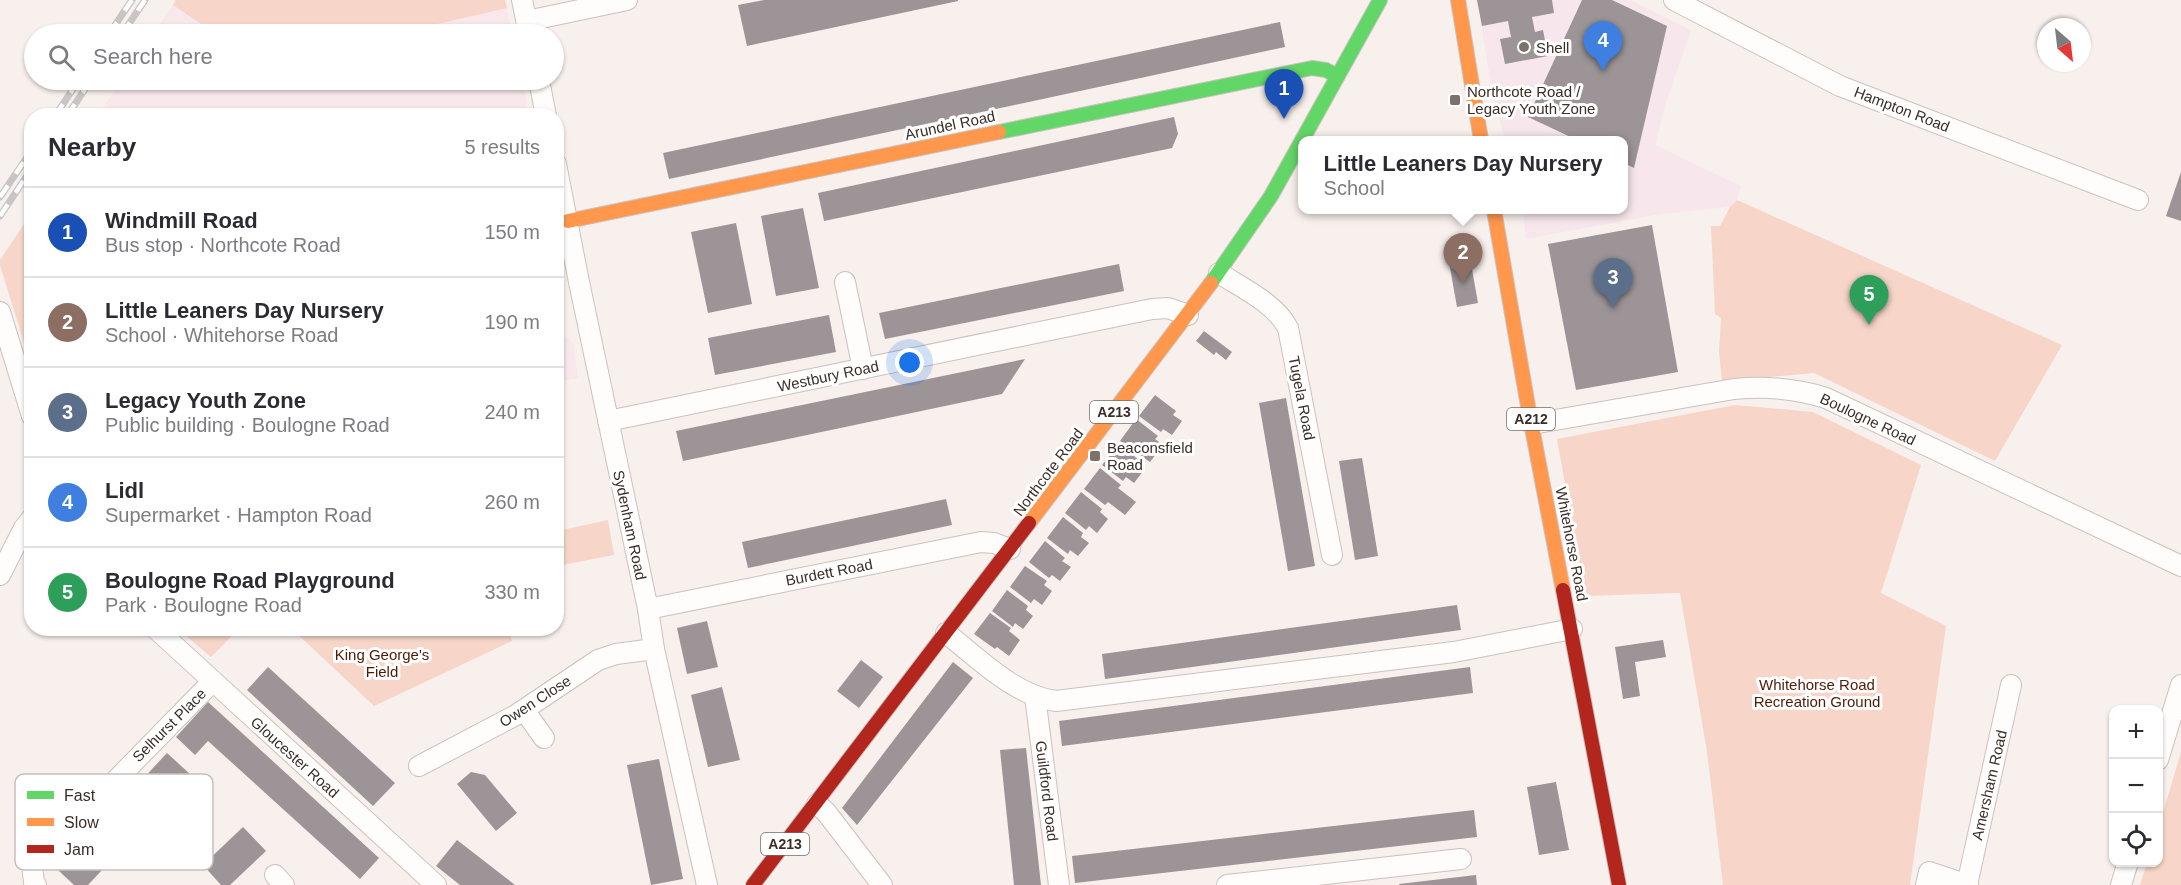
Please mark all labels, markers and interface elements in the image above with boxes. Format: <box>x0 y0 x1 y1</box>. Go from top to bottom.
north arrow <box>2037 18 2091 72</box>
pin: 4 <box>1584 22 1622 71</box>
search box <box>24 24 564 90</box>
place label: Shell <box>1536 39 1569 56</box>
marker: Shell <box>1517 40 1531 54</box>
icon: search <box>45 41 78 74</box>
text: Search here <box>93 44 213 69</box>
pin: 1 <box>1264 70 1304 119</box>
place label: Northcote Road / Legacy Youth Zone <box>1467 83 1595 117</box>
street label: Hampton Road <box>1852 83 1952 135</box>
marker: Northcote Road / Legacy Youth Zone <box>1448 93 1462 107</box>
street label: Arundel Road <box>903 107 997 143</box>
text: Nearby <box>48 132 136 162</box>
text: 5 results <box>464 136 540 158</box>
popup <box>1298 136 1628 214</box>
text: Little Leaners Day Nursery <box>1324 151 1602 176</box>
text: School <box>1324 177 1385 199</box>
text: Windmill Road <box>105 208 258 233</box>
text: 1 <box>62 221 73 243</box>
text: 150 m <box>484 221 540 243</box>
text: Bus stop · Northcote Road <box>105 234 341 256</box>
pin: 2 <box>1444 234 1482 283</box>
pin: 3 <box>1594 258 1632 308</box>
pin: 5 <box>1850 276 1888 325</box>
text: Little Leaners Day Nursery <box>105 298 384 323</box>
text: 2 <box>62 311 73 333</box>
text: 190 m <box>484 311 540 333</box>
text: School · Whitehorse Road <box>105 324 338 346</box>
your location <box>895 348 924 377</box>
street label: Tugela Road <box>1286 354 1318 442</box>
street label: Westbury Road <box>776 357 880 395</box>
text: Legacy Youth Zone <box>105 388 306 413</box>
street label: Boulogne Road <box>1818 389 1918 449</box>
text: 3 <box>62 401 73 423</box>
text: 240 m <box>484 401 540 423</box>
road number: A213 <box>1090 401 1138 423</box>
road number: A212 <box>1507 408 1555 430</box>
text: Public building · Boulogne Road <box>105 414 390 436</box>
street label: Northcote Road <box>1010 425 1086 519</box>
place label: Beaconsfield Road <box>1107 439 1193 473</box>
marker: Beaconsfield Road <box>1088 449 1102 463</box>
street label: Sydenham Road <box>610 469 650 581</box>
text: Lidl <box>105 478 144 503</box>
street label: Whitehorse Road <box>1553 485 1591 603</box>
text: 4 <box>62 491 73 513</box>
text: 260 m <box>484 491 540 513</box>
text: Supermarket · Hampton Road <box>105 504 372 526</box>
street label: Burdett Road <box>784 555 874 589</box>
text: Boulogne Road Playground <box>105 568 395 593</box>
text: 5 <box>62 581 73 603</box>
text: 330 m <box>484 581 540 603</box>
text: Park · Boulogne Road <box>105 594 302 616</box>
park label: King George's Field <box>335 646 429 680</box>
street label: Owen Close <box>496 672 574 730</box>
park label: Whitehorse Road Recreation Ground <box>1754 676 1880 710</box>
street label: Selhurst Place <box>129 685 209 765</box>
map controls <box>2109 705 2163 867</box>
button: + <box>2109 705 2163 759</box>
street label: Gloucester Road <box>247 713 343 801</box>
street label: Amersham Road <box>1968 728 2010 842</box>
street label: Guildford Road <box>1032 740 1062 842</box>
button: − <box>2109 759 2163 813</box>
legend <box>15 774 213 870</box>
text: Fast <box>64 787 96 804</box>
button: locate <box>2109 813 2163 867</box>
text: Slow <box>64 814 99 831</box>
road number: A213 <box>761 833 809 855</box>
text: Jam <box>64 841 94 858</box>

